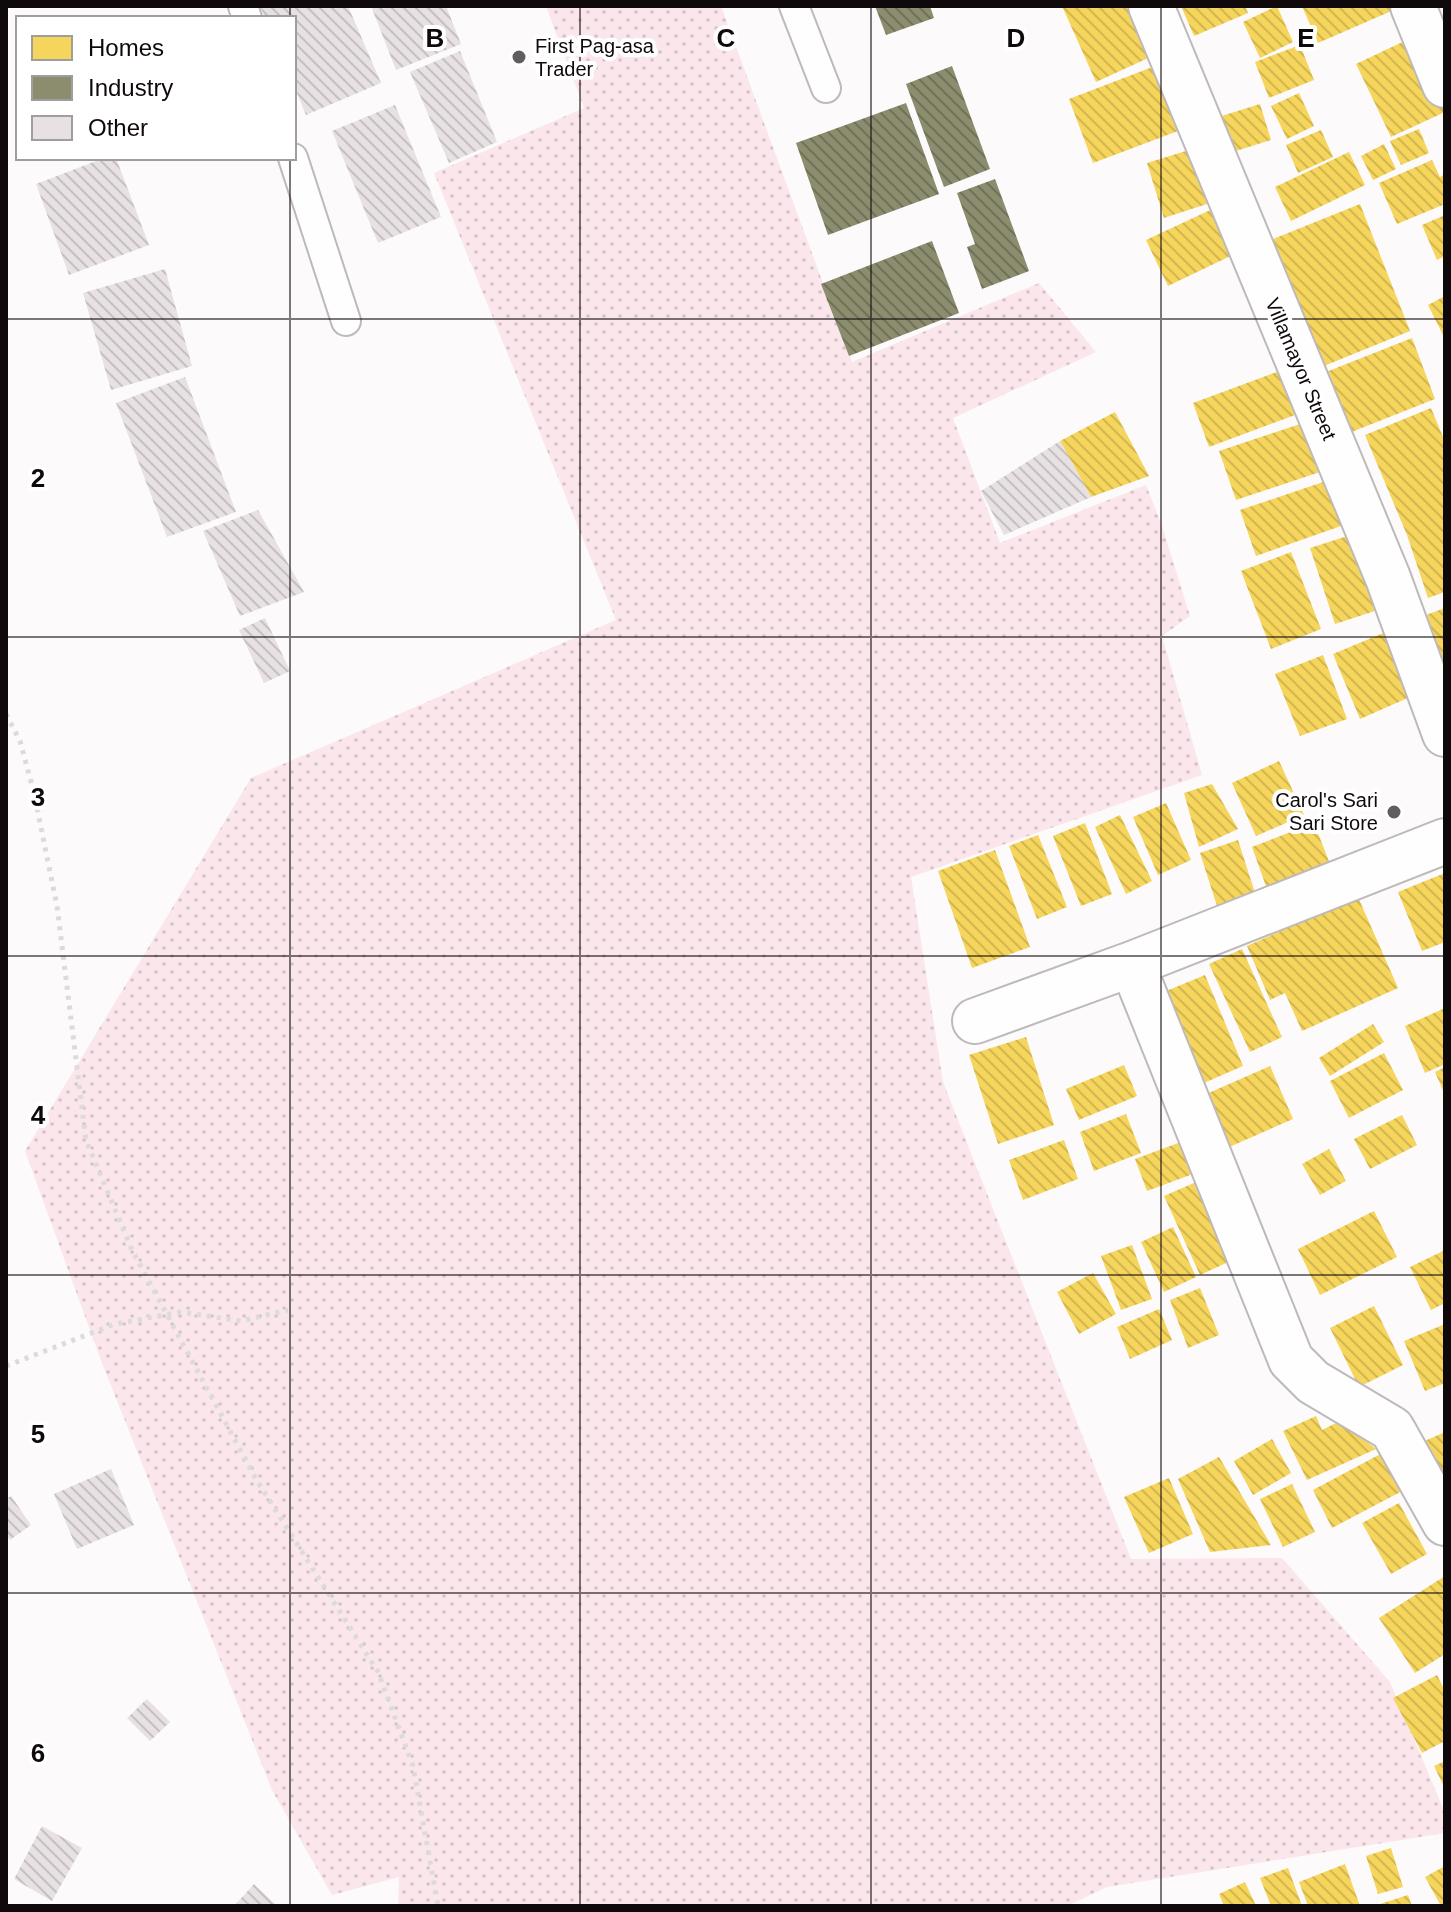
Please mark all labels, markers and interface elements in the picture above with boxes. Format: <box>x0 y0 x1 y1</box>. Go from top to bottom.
legend <box>16 16 296 160</box>
text: B <box>426 23 444 53</box>
text: C <box>717 23 736 53</box>
text: D <box>1007 23 1025 53</box>
text: E <box>1297 23 1315 53</box>
text: Homes <box>88 34 164 61</box>
place label: First Pag-asa Trader <box>535 35 655 80</box>
marker: First Pag-asa Trader <box>510 48 528 66</box>
text: Industry <box>88 74 173 101</box>
text: Other <box>88 114 148 141</box>
street label: Villamayor Street <box>1261 295 1341 444</box>
text: 2 <box>31 463 45 493</box>
text: 3 <box>31 782 45 812</box>
place label: Carol's Sari Sari Store <box>1275 789 1378 834</box>
marker: Carol's Sari Sari Store <box>1385 803 1403 821</box>
text: 4 <box>31 1100 46 1130</box>
text: 5 <box>31 1419 45 1449</box>
text: 6 <box>31 1738 45 1768</box>

